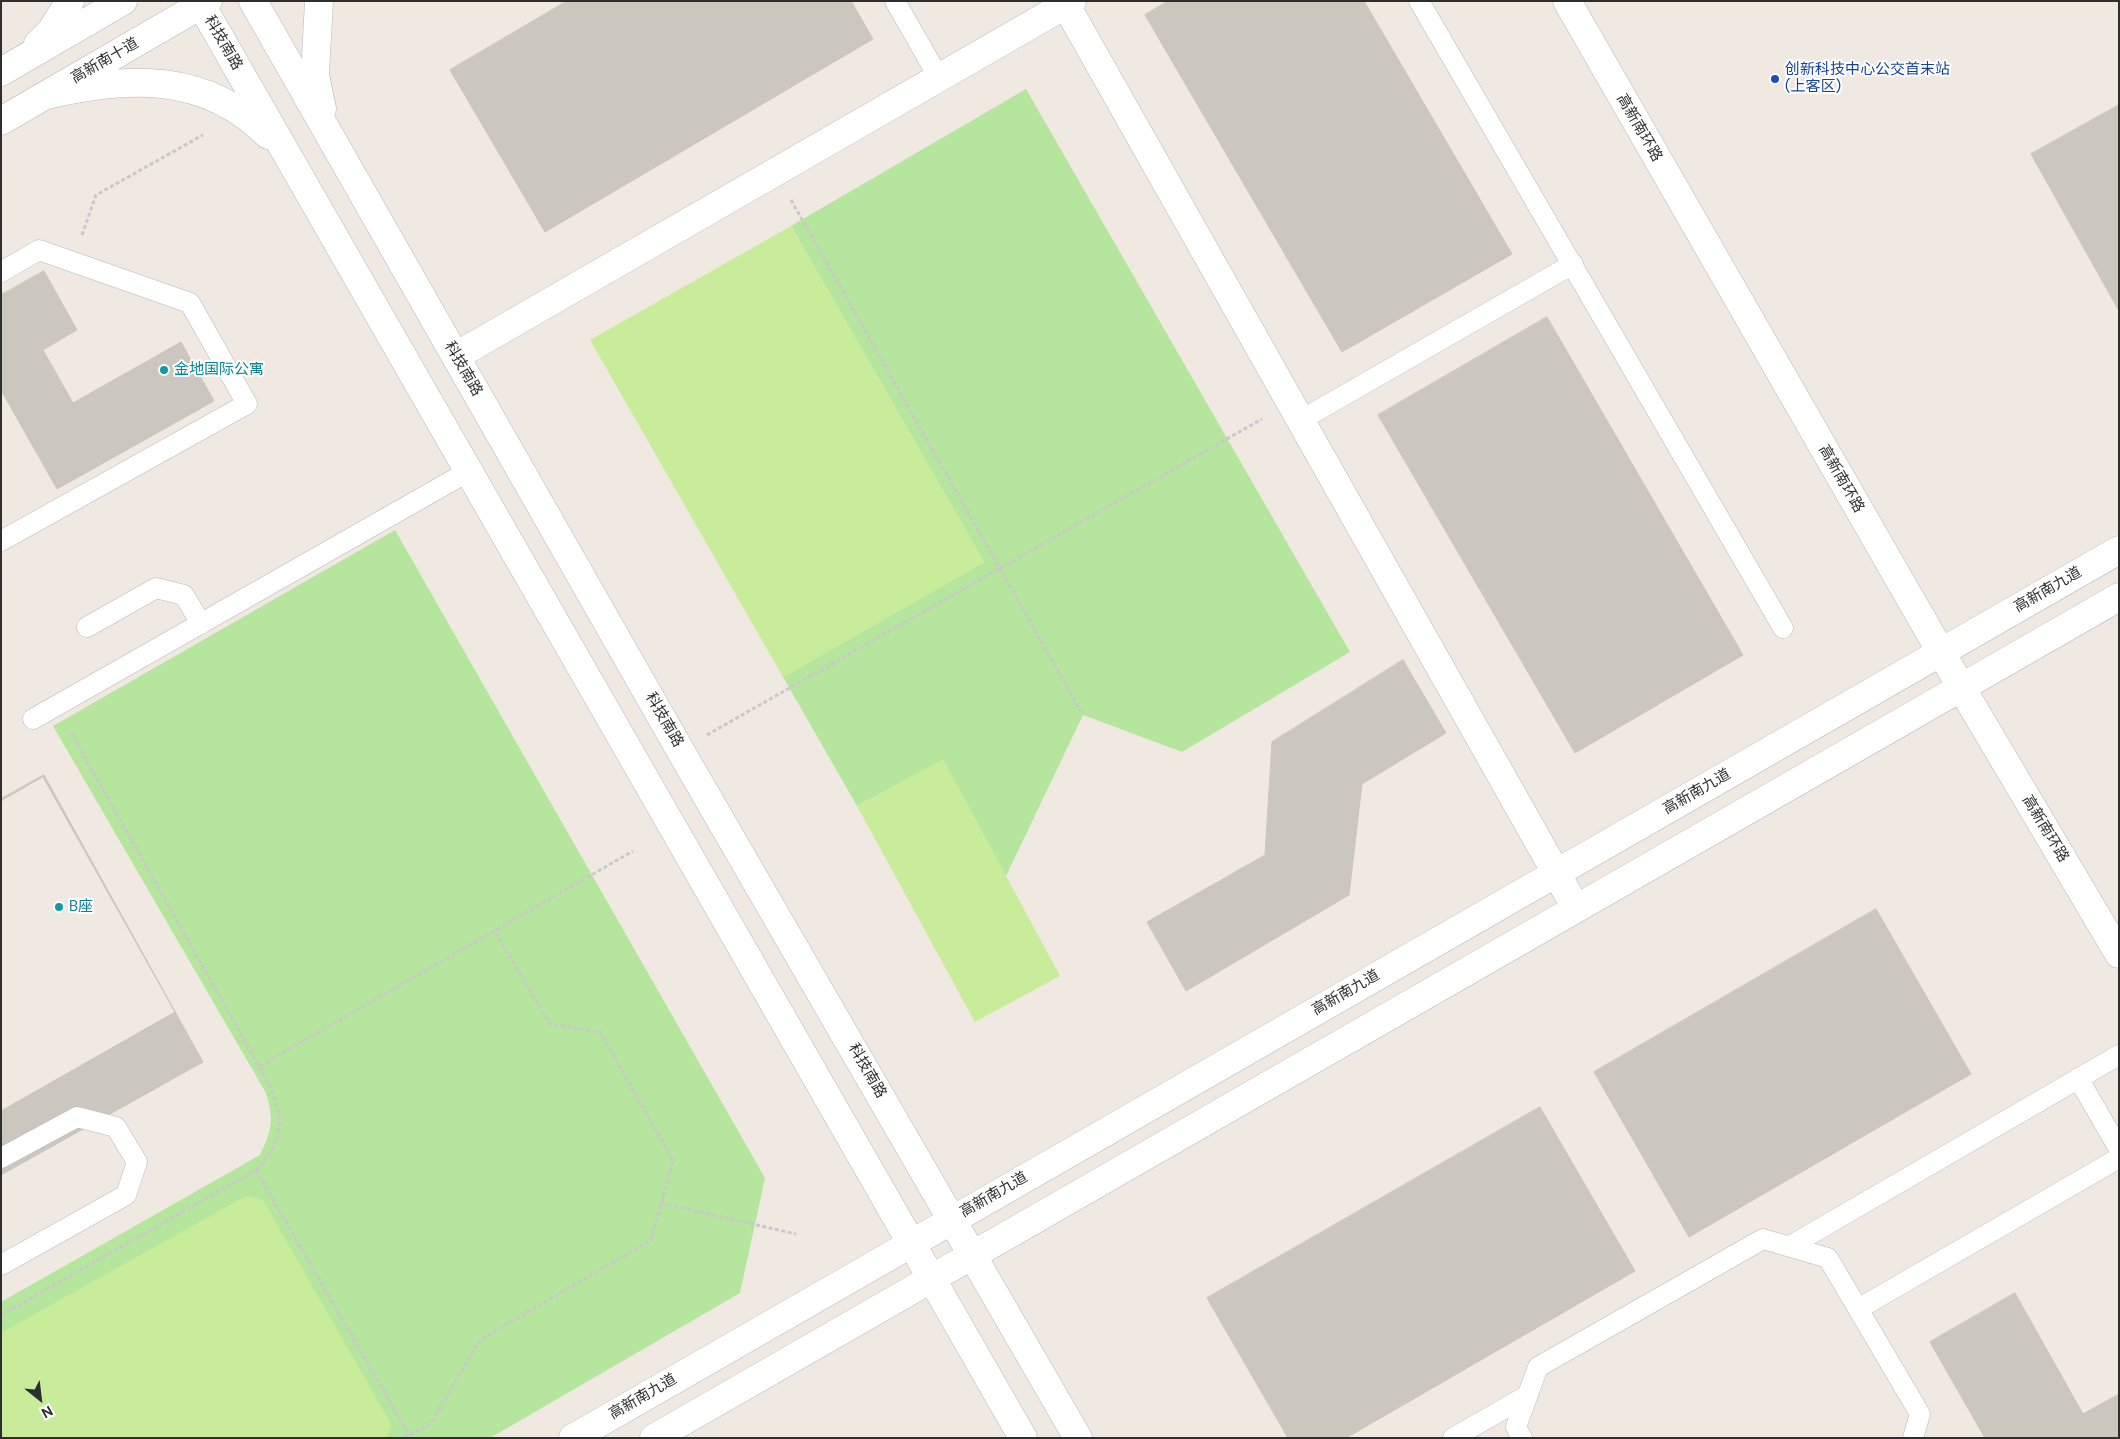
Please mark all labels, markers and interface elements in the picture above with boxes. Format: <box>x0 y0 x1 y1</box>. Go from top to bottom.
street label: 科技南路 <box>200 13 246 73</box>
street label: 高新南十道 <box>68 34 142 88</box>
place label: 创新科技中心公交首末站 (上客区) <box>1785 61 1950 96</box>
marker: 创新科技中心公交首末站 (上客区) <box>1769 73 1781 85</box>
street label: 高新南环路 <box>1612 91 1666 165</box>
street label: 科技南路 <box>440 339 486 399</box>
place label: 金地国际公寓 <box>174 361 264 379</box>
marker: 金地国际公寓 <box>158 364 170 376</box>
street label: 高新南环路 <box>1814 442 1868 516</box>
street label: 高新南九道 <box>2011 563 2085 617</box>
street label: 科技南路 <box>641 690 687 750</box>
street label: 高新南九道 <box>1660 765 1734 819</box>
street label: 高新南环路 <box>2018 792 2072 866</box>
place label: B座 <box>69 898 93 916</box>
marker: B座 <box>53 901 65 913</box>
street label: 高新南九道 <box>1309 966 1383 1020</box>
street label: 科技南路 <box>844 1041 890 1101</box>
street label: 高新南九道 <box>957 1168 1031 1222</box>
street label: 高新南九道 <box>606 1370 680 1424</box>
north arrow <box>15 1374 65 1424</box>
text: N <box>38 1402 56 1422</box>

